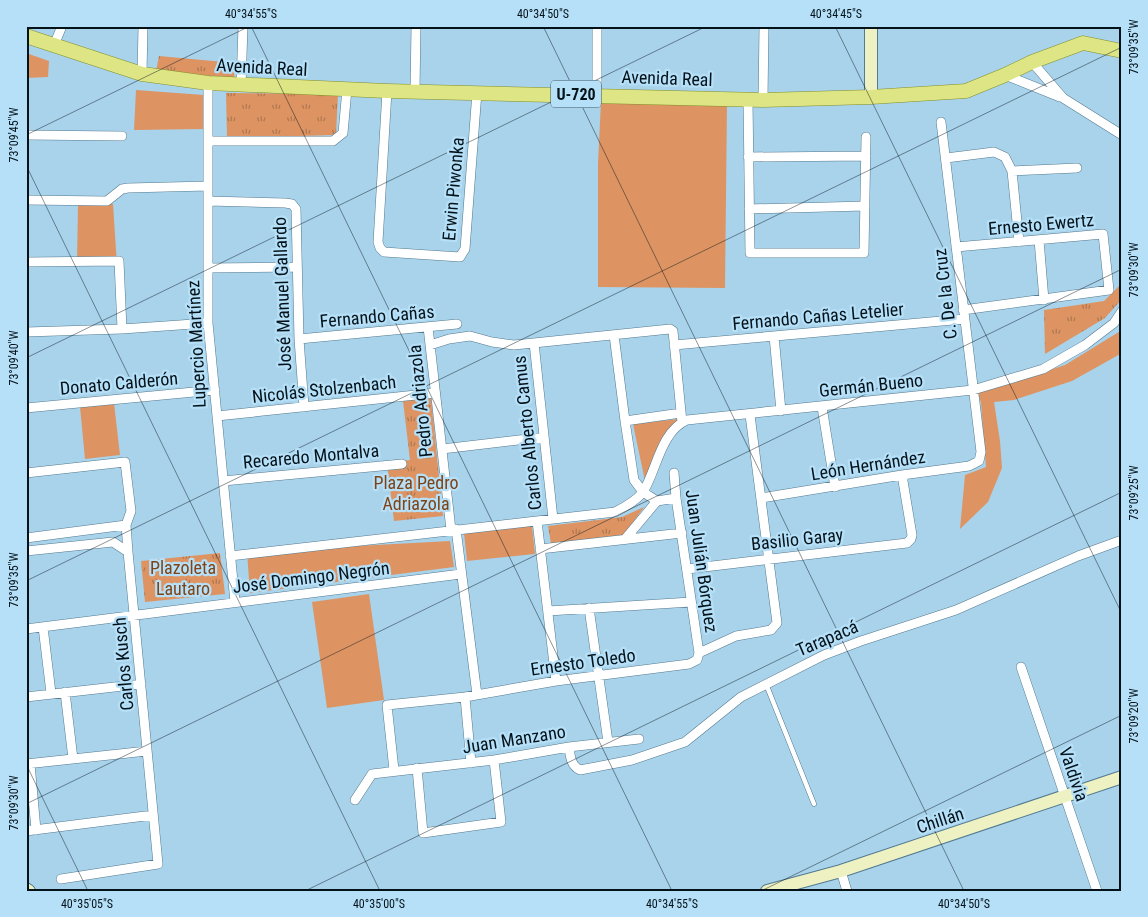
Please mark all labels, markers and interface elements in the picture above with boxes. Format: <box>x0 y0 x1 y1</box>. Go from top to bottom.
text: 40°34'55"S <box>225 7 277 21</box>
text: 40°34'50"S <box>517 7 569 21</box>
text: 40°34'45"S <box>810 7 862 21</box>
text: 73°09'35"W <box>1127 19 1141 75</box>
street label: Avenida Real <box>216 54 308 80</box>
street label: Avenida Real <box>621 66 713 90</box>
road number: U-720 <box>551 80 601 108</box>
text: 73°09'45"W <box>7 107 21 163</box>
street label: Erwin Piwonka <box>438 137 468 241</box>
street label: Ernesto Ewertz <box>987 209 1095 239</box>
street label: José Manuel Gallardo <box>269 217 295 371</box>
text: 73°09'30"W <box>1127 242 1141 298</box>
street label: C. De la Cruz <box>929 247 961 340</box>
street label: Lupercio Martínez <box>182 280 210 408</box>
street label: Fernando Cañas Letelier <box>731 298 905 334</box>
street label: Fernando Cañas <box>319 301 435 331</box>
text: 73°09'40"W <box>7 330 21 386</box>
street label: Pedro Adriazola <box>404 344 436 458</box>
street label: Carlos Alberto Camus <box>508 355 546 511</box>
street label: Donato Calderón <box>59 367 179 399</box>
street label: Germán Bueno <box>818 369 924 401</box>
street label: Nicolás Stolzenbach <box>251 371 397 407</box>
street label: Recaredo Montalva <box>242 440 380 472</box>
street label: León Hernández <box>809 446 927 484</box>
text: 73°09'25"W <box>1127 465 1141 521</box>
park label: Plaza Pedro Adriazola <box>374 472 458 514</box>
street label: Juan Julián Bórquez <box>682 488 722 634</box>
street label: Basilio Garay <box>750 524 845 554</box>
text: 73°09'35"W <box>7 552 21 608</box>
park label: Plazoleta Lautaro <box>150 557 216 599</box>
street label: José Domingo Negrón <box>231 557 391 597</box>
street label: Tarapacá <box>793 616 861 660</box>
street label: Carlos Kusch <box>108 617 138 711</box>
street label: Ernesto Toledo <box>529 644 637 680</box>
text: 73°09'20"W <box>1127 688 1141 744</box>
street label: Juan Manzano <box>461 720 567 758</box>
street label: Valdivia <box>1055 744 1093 804</box>
text: 73°09'30"W <box>7 775 21 831</box>
street label: Chillán <box>914 802 966 838</box>
text: 40°35'05"S <box>61 897 113 911</box>
text: 40°35'00"S <box>353 897 405 911</box>
text: 40°34'55"S <box>646 897 698 911</box>
text: 40°34'50"S <box>938 897 990 911</box>

